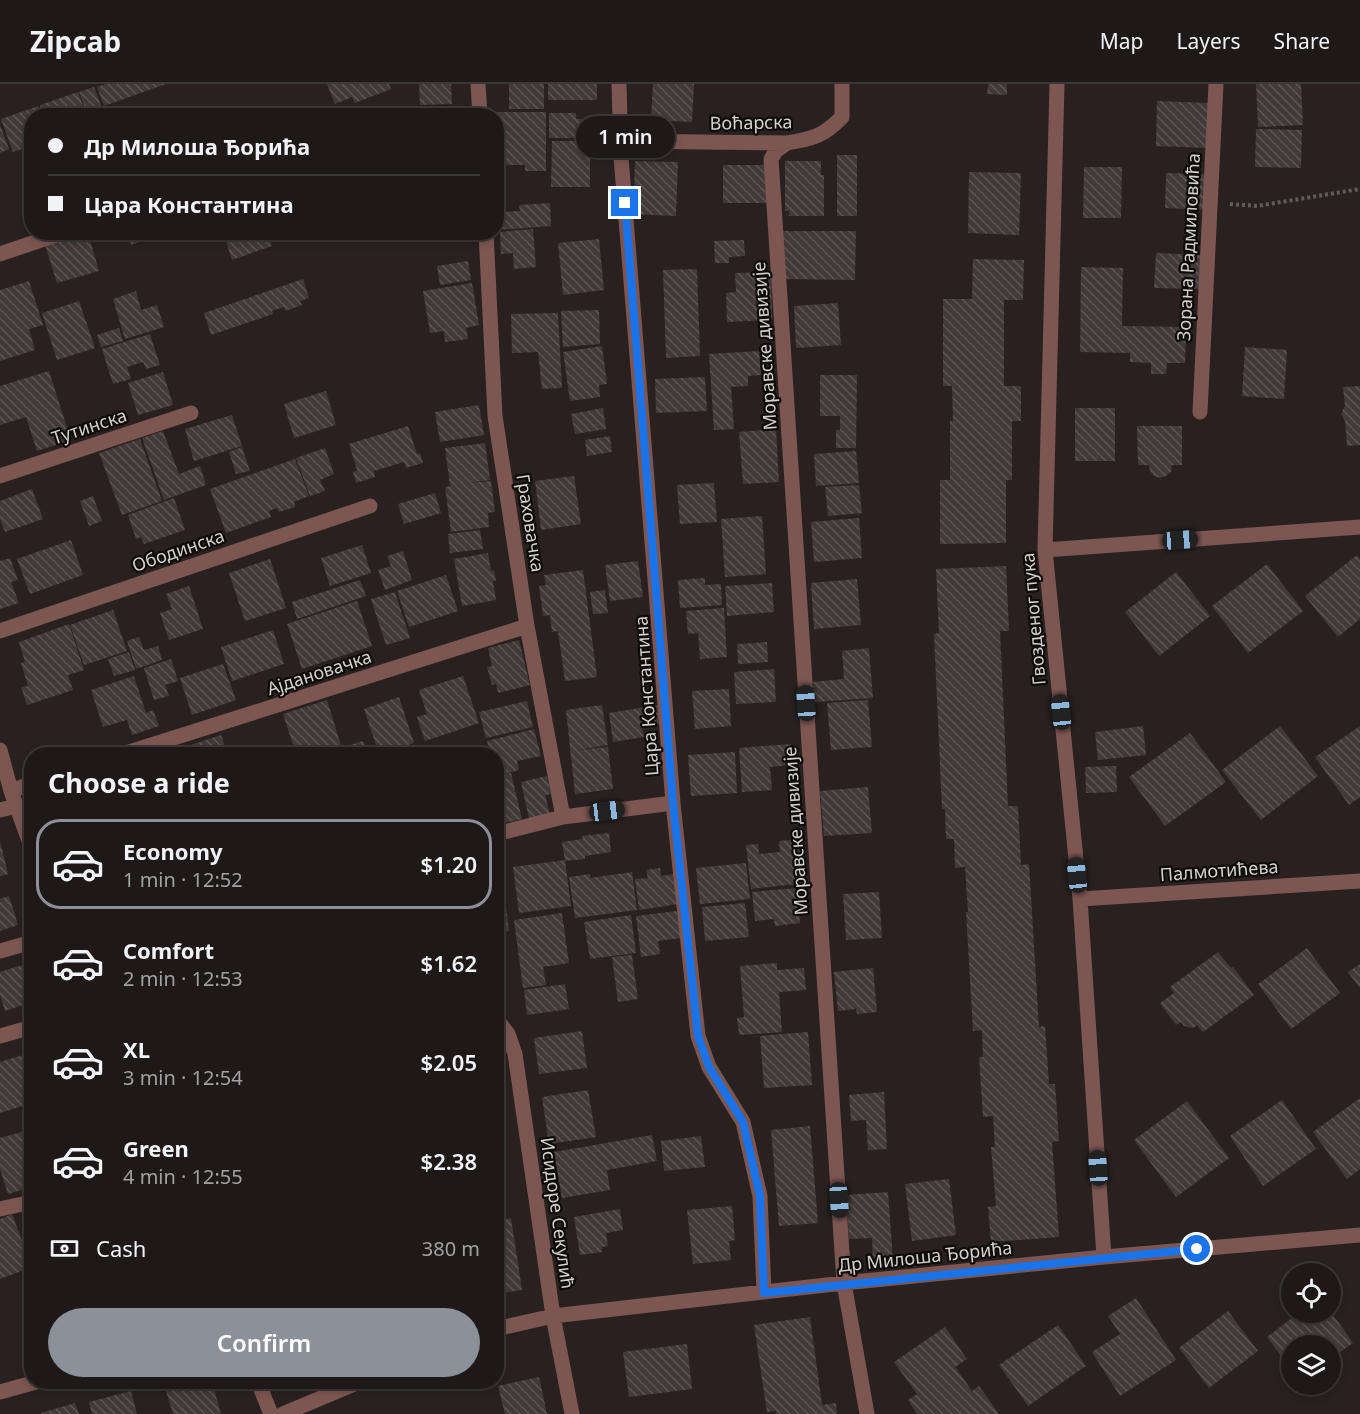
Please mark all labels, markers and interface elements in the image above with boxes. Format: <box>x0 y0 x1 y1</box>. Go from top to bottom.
text: Zipcab <box>30 22 121 60</box>
text: Map <box>1100 27 1144 55</box>
text: Layers <box>1177 27 1241 55</box>
text: Share <box>1274 27 1330 55</box>
street label: Воћарска <box>709 109 793 135</box>
callout: 1 min <box>576 116 674 158</box>
text: 1 min <box>598 123 653 150</box>
text: Др Милоша Ђорића <box>84 131 310 161</box>
street label: Зорана Радмиловића <box>1171 153 1205 341</box>
text: Цара Константина <box>84 189 294 219</box>
route end <box>611 189 638 216</box>
street label: Моравске дивизије <box>746 261 782 431</box>
street label: Тутинска <box>48 403 130 449</box>
street label: Граховачка <box>511 472 551 574</box>
street label: Ободинска <box>129 523 227 577</box>
car <box>1161 530 1199 550</box>
street label: Гвозденог пука <box>1015 552 1051 686</box>
street label: Цара Константина <box>628 615 664 777</box>
street label: Ајдановачка <box>264 644 374 700</box>
car <box>796 684 816 722</box>
car <box>1050 693 1072 731</box>
street label: Моравске дивизије <box>777 746 813 916</box>
text: Choose a ride <box>48 764 230 801</box>
car <box>588 800 626 822</box>
text: Economy <box>123 836 222 866</box>
icon: car <box>51 837 105 891</box>
text: $1.20 <box>421 849 477 879</box>
street label: Палмотићева <box>1159 854 1279 886</box>
car <box>1066 856 1088 894</box>
text: 1 min · 12:52 <box>123 866 243 893</box>
text: Comfort <box>123 935 214 965</box>
icon: car <box>51 936 105 990</box>
text: $1.62 <box>421 948 477 978</box>
text: 2 min · 12:53 <box>123 965 243 992</box>
text: XL <box>123 1034 150 1064</box>
icon: car <box>51 1035 105 1089</box>
text: $2.05 <box>421 1047 477 1077</box>
text: 3 min · 12:54 <box>123 1064 243 1091</box>
text: Green <box>123 1133 189 1163</box>
icon: car <box>51 1134 105 1188</box>
street label: Исидоре Секулић <box>535 1136 581 1290</box>
text: $2.38 <box>421 1146 477 1176</box>
car <box>1088 1149 1108 1187</box>
text: 4 min · 12:55 <box>123 1163 243 1190</box>
car <box>829 1181 849 1219</box>
icon: cash <box>48 1232 81 1265</box>
text: Cash <box>96 1233 146 1263</box>
text: 380 m <box>422 1235 480 1262</box>
street label: Др Милоша Ђорића <box>837 1235 1013 1277</box>
route start <box>1183 1235 1210 1262</box>
map controls <box>1281 1263 1341 1395</box>
button: locate <box>1281 1263 1341 1323</box>
button: Confirm <box>48 1308 480 1377</box>
button: layers <box>1281 1335 1341 1395</box>

